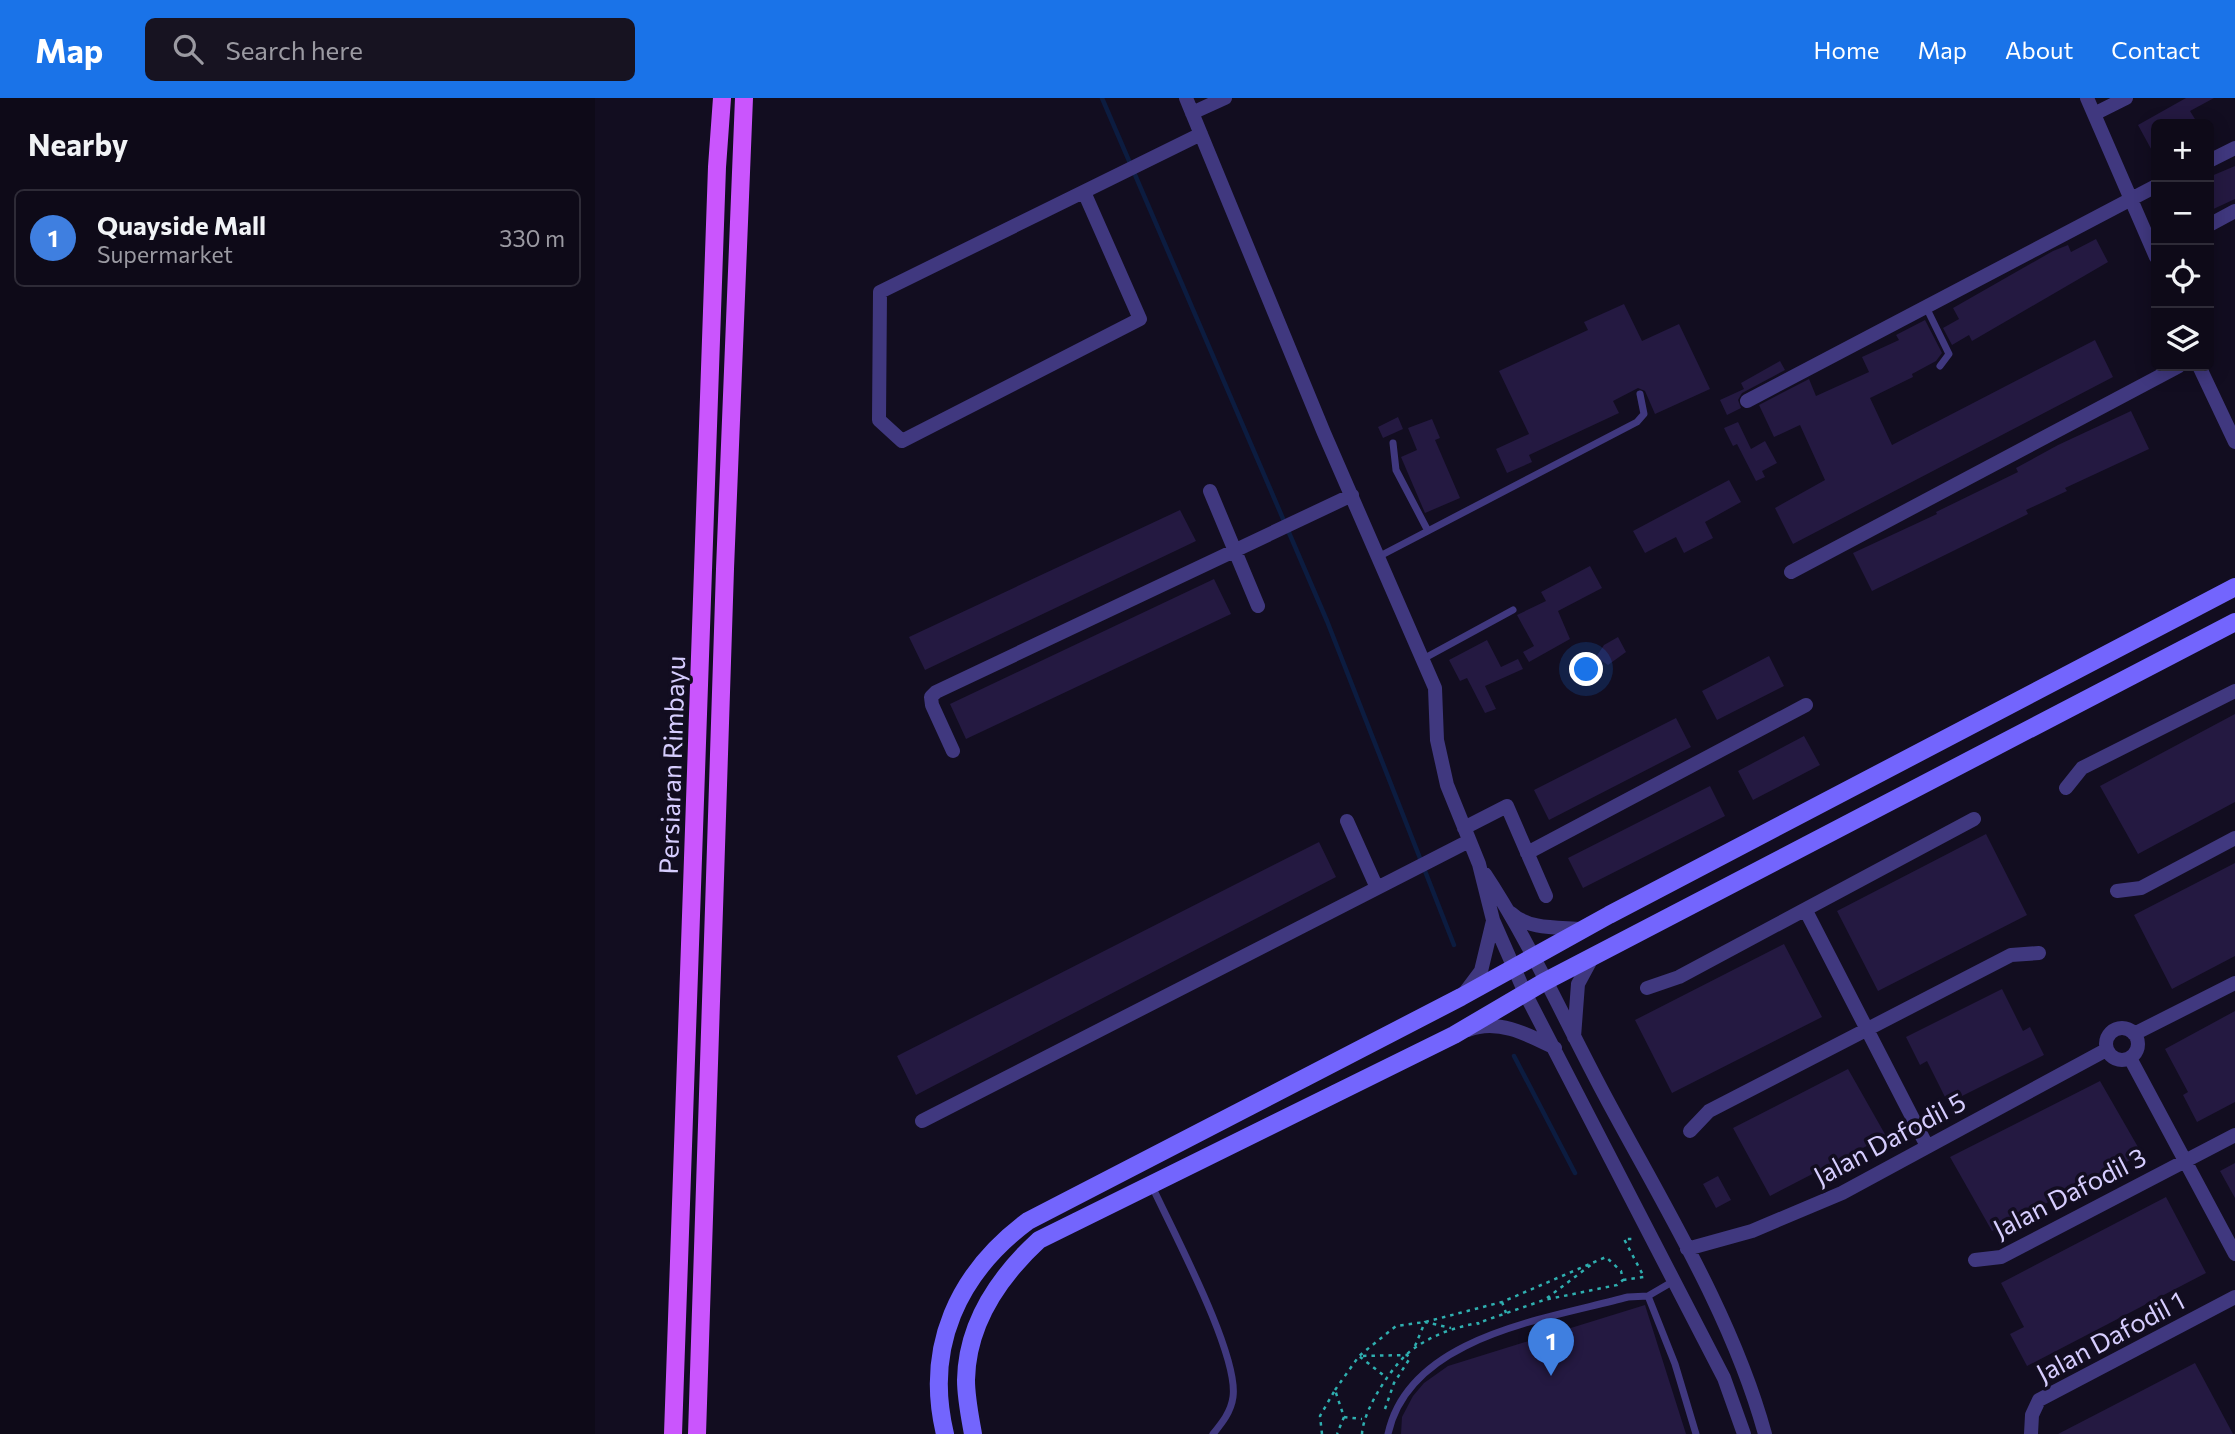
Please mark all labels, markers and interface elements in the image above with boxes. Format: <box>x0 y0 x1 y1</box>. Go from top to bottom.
search box <box>145 18 635 81</box>
text: Map <box>35 29 103 70</box>
icon: search <box>169 30 207 68</box>
text: Search here <box>225 34 363 65</box>
text: Home <box>1814 35 1880 64</box>
text: Map <box>1918 35 1967 64</box>
text: About <box>2005 35 2073 64</box>
text: Contact <box>2111 35 2200 64</box>
map controls <box>2151 119 2214 371</box>
button: + <box>2151 119 2214 182</box>
text: Nearby <box>28 125 128 162</box>
button: − <box>2151 182 2214 245</box>
text: Quayside Mall <box>97 209 266 240</box>
text: 1 <box>48 224 58 252</box>
text: 330 m <box>499 224 565 252</box>
text: Supermarket <box>97 240 233 268</box>
button: locate <box>2151 245 2214 308</box>
button: layers <box>2151 308 2214 371</box>
your location <box>1569 652 1603 686</box>
street label: Persiaran Rimbayu <box>652 655 690 875</box>
street label: Jalan Dafodil 5 <box>1808 1085 1970 1191</box>
street label: Jalan Dafodil 3 <box>1987 1140 2151 1244</box>
street label: Jalan Dafodil 1 <box>2031 1284 2189 1388</box>
pin: 1 <box>1528 1318 1574 1376</box>

